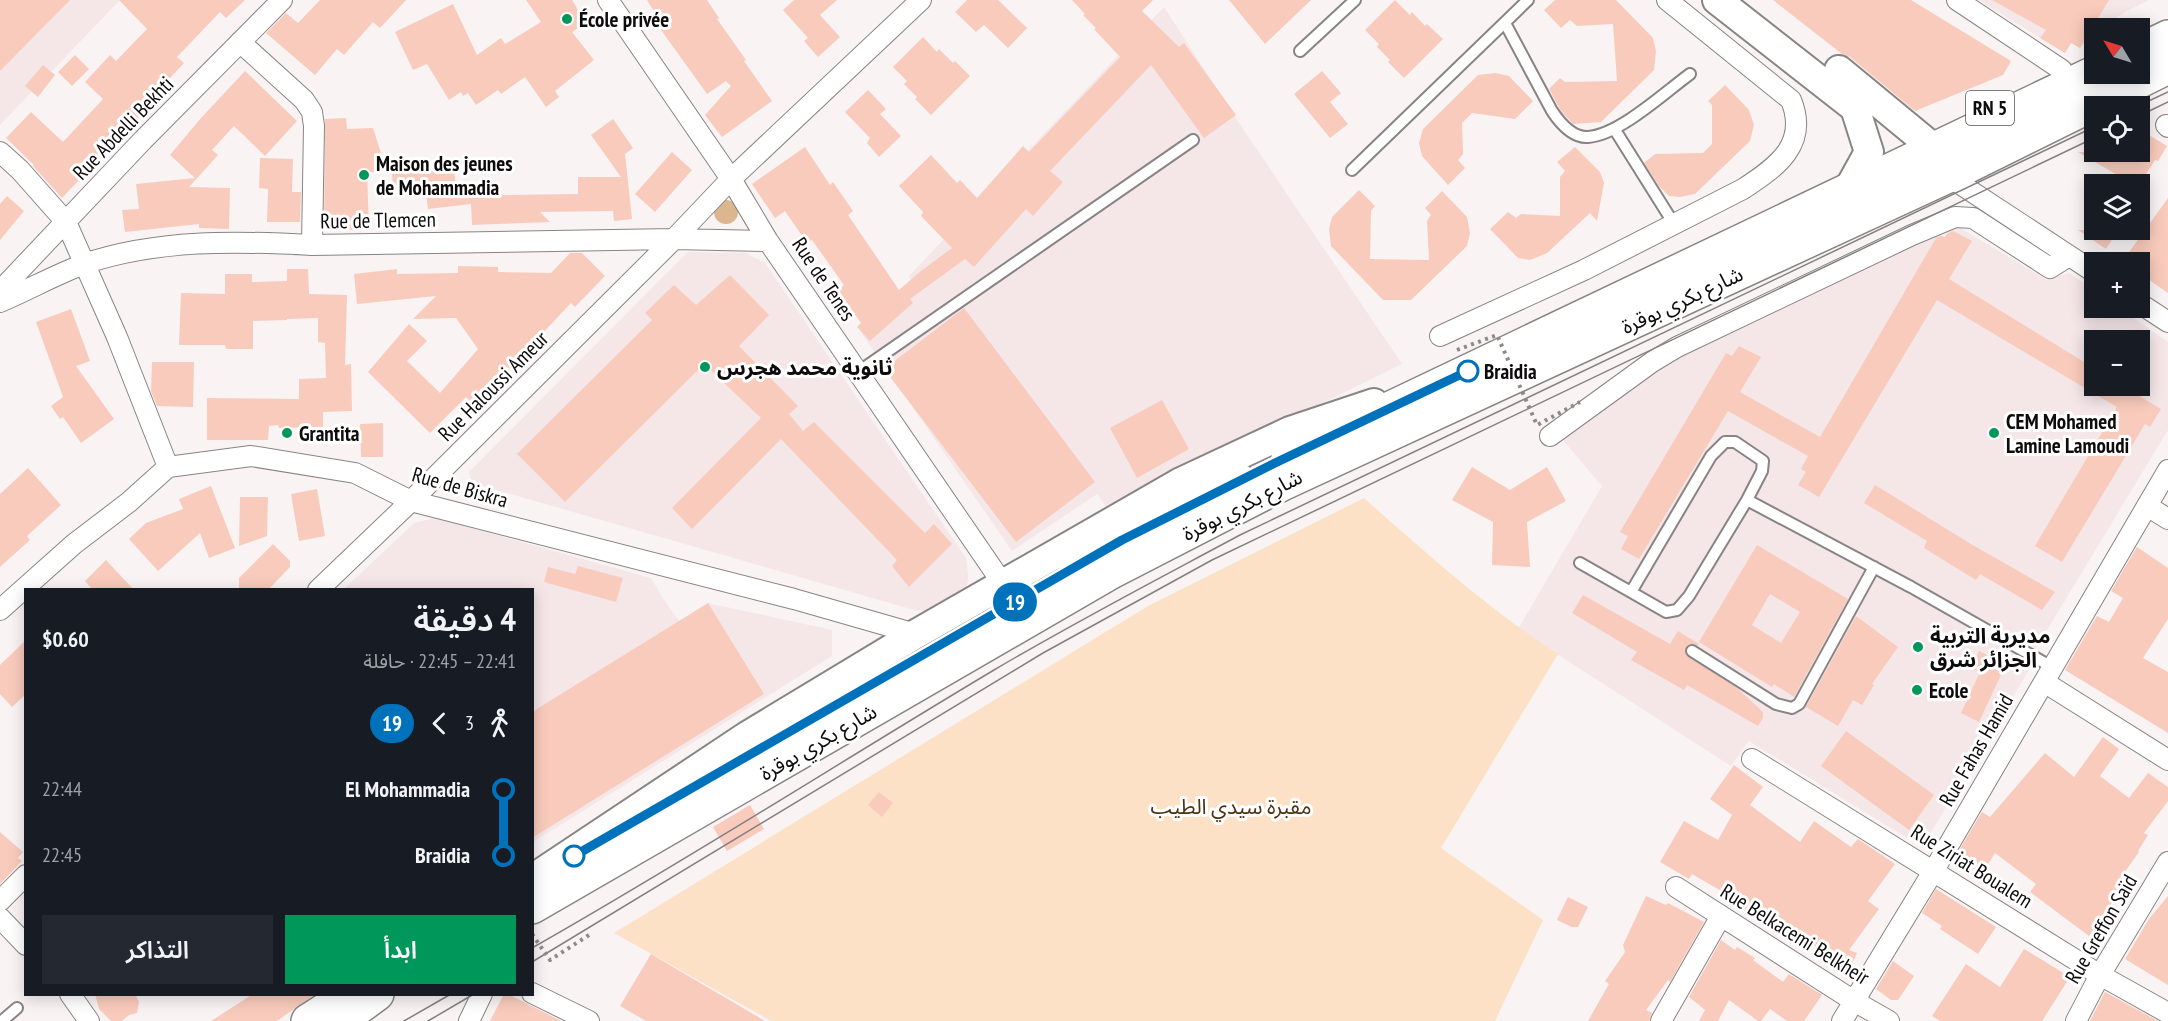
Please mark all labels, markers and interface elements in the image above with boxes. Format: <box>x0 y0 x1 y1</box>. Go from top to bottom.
place label: École privée <box>579 6 669 33</box>
marker: École privée <box>560 12 574 26</box>
north arrow <box>2084 18 2150 84</box>
map controls <box>2084 18 2150 396</box>
street label: Rue Abdelli Bekhti <box>67 71 179 185</box>
road number: RN 5 <box>1966 91 2014 125</box>
button: locate <box>2084 96 2150 162</box>
place label: Maison des jeunes de Mohammadia <box>376 150 513 201</box>
marker: Maison des jeunes de Mohammadia <box>357 168 371 182</box>
button: layers <box>2084 174 2150 240</box>
street label: Rue de Tlemcen <box>320 205 436 235</box>
street label: Rue de Tenes <box>786 232 862 326</box>
button: + <box>2084 252 2150 318</box>
street label: شارع بكري بوقرة <box>1617 260 1748 343</box>
street label: Rue Haloussi Ameur <box>432 325 554 447</box>
button: − <box>2084 330 2150 396</box>
place label: ثانوية محمد هجرس <box>717 354 893 381</box>
place label: Braidia <box>1484 358 1537 385</box>
marker: ثانوية محمد هجرس <box>698 360 712 374</box>
marker: Braidia <box>1457 360 1479 382</box>
place label: CEM Mohamed Lamine Lamoudi <box>2006 408 2129 459</box>
place label: Grantita <box>299 420 360 447</box>
marker: Grantita <box>280 426 294 440</box>
marker: CEM Mohamed Lamine Lamoudi <box>1987 426 2001 440</box>
street label: Rue de Biskra <box>409 460 511 514</box>
street label: شارع بكري بوقرة <box>1177 463 1308 549</box>
line badge: 19 <box>988 582 1042 622</box>
text: 19 <box>1005 589 1025 616</box>
text: 4 دقيقة <box>413 597 516 640</box>
place label: مديرية التربية الجزائر شرق <box>1930 622 2050 673</box>
text: $0.60 <box>42 625 89 653</box>
marker: مديرية التربية الجزائر شرق <box>1911 640 1925 654</box>
text: 22:41 – 22:45 · حافلة <box>363 648 516 674</box>
place label: Ecole <box>1929 677 1969 704</box>
marker: Ecole <box>1910 683 1924 697</box>
street label: Rue Fahas Hamid <box>1933 689 2019 811</box>
street label: شارع بكري بوقرة <box>754 697 883 789</box>
icon: back <box>423 707 456 740</box>
icon: walk <box>483 707 516 740</box>
text: 19 <box>382 710 402 737</box>
text: 3 <box>465 710 474 736</box>
text: El Mohammadia <box>345 775 470 803</box>
text: 22:44 <box>42 776 82 802</box>
park label: مقبرة سيدي الطيب <box>1150 793 1312 822</box>
street label: Rue Ziriat Boualem <box>1906 818 2038 914</box>
text: Braidia <box>415 841 470 869</box>
text: 22:45 <box>42 842 82 868</box>
unlabelled marker <box>563 845 585 867</box>
street label: Rue Greffon Saïd <box>2059 870 2143 988</box>
street label: Rue Belkacemi Belkheir <box>1715 877 1875 991</box>
button: التذاكر <box>42 915 273 984</box>
button: ابدأ <box>285 915 516 984</box>

